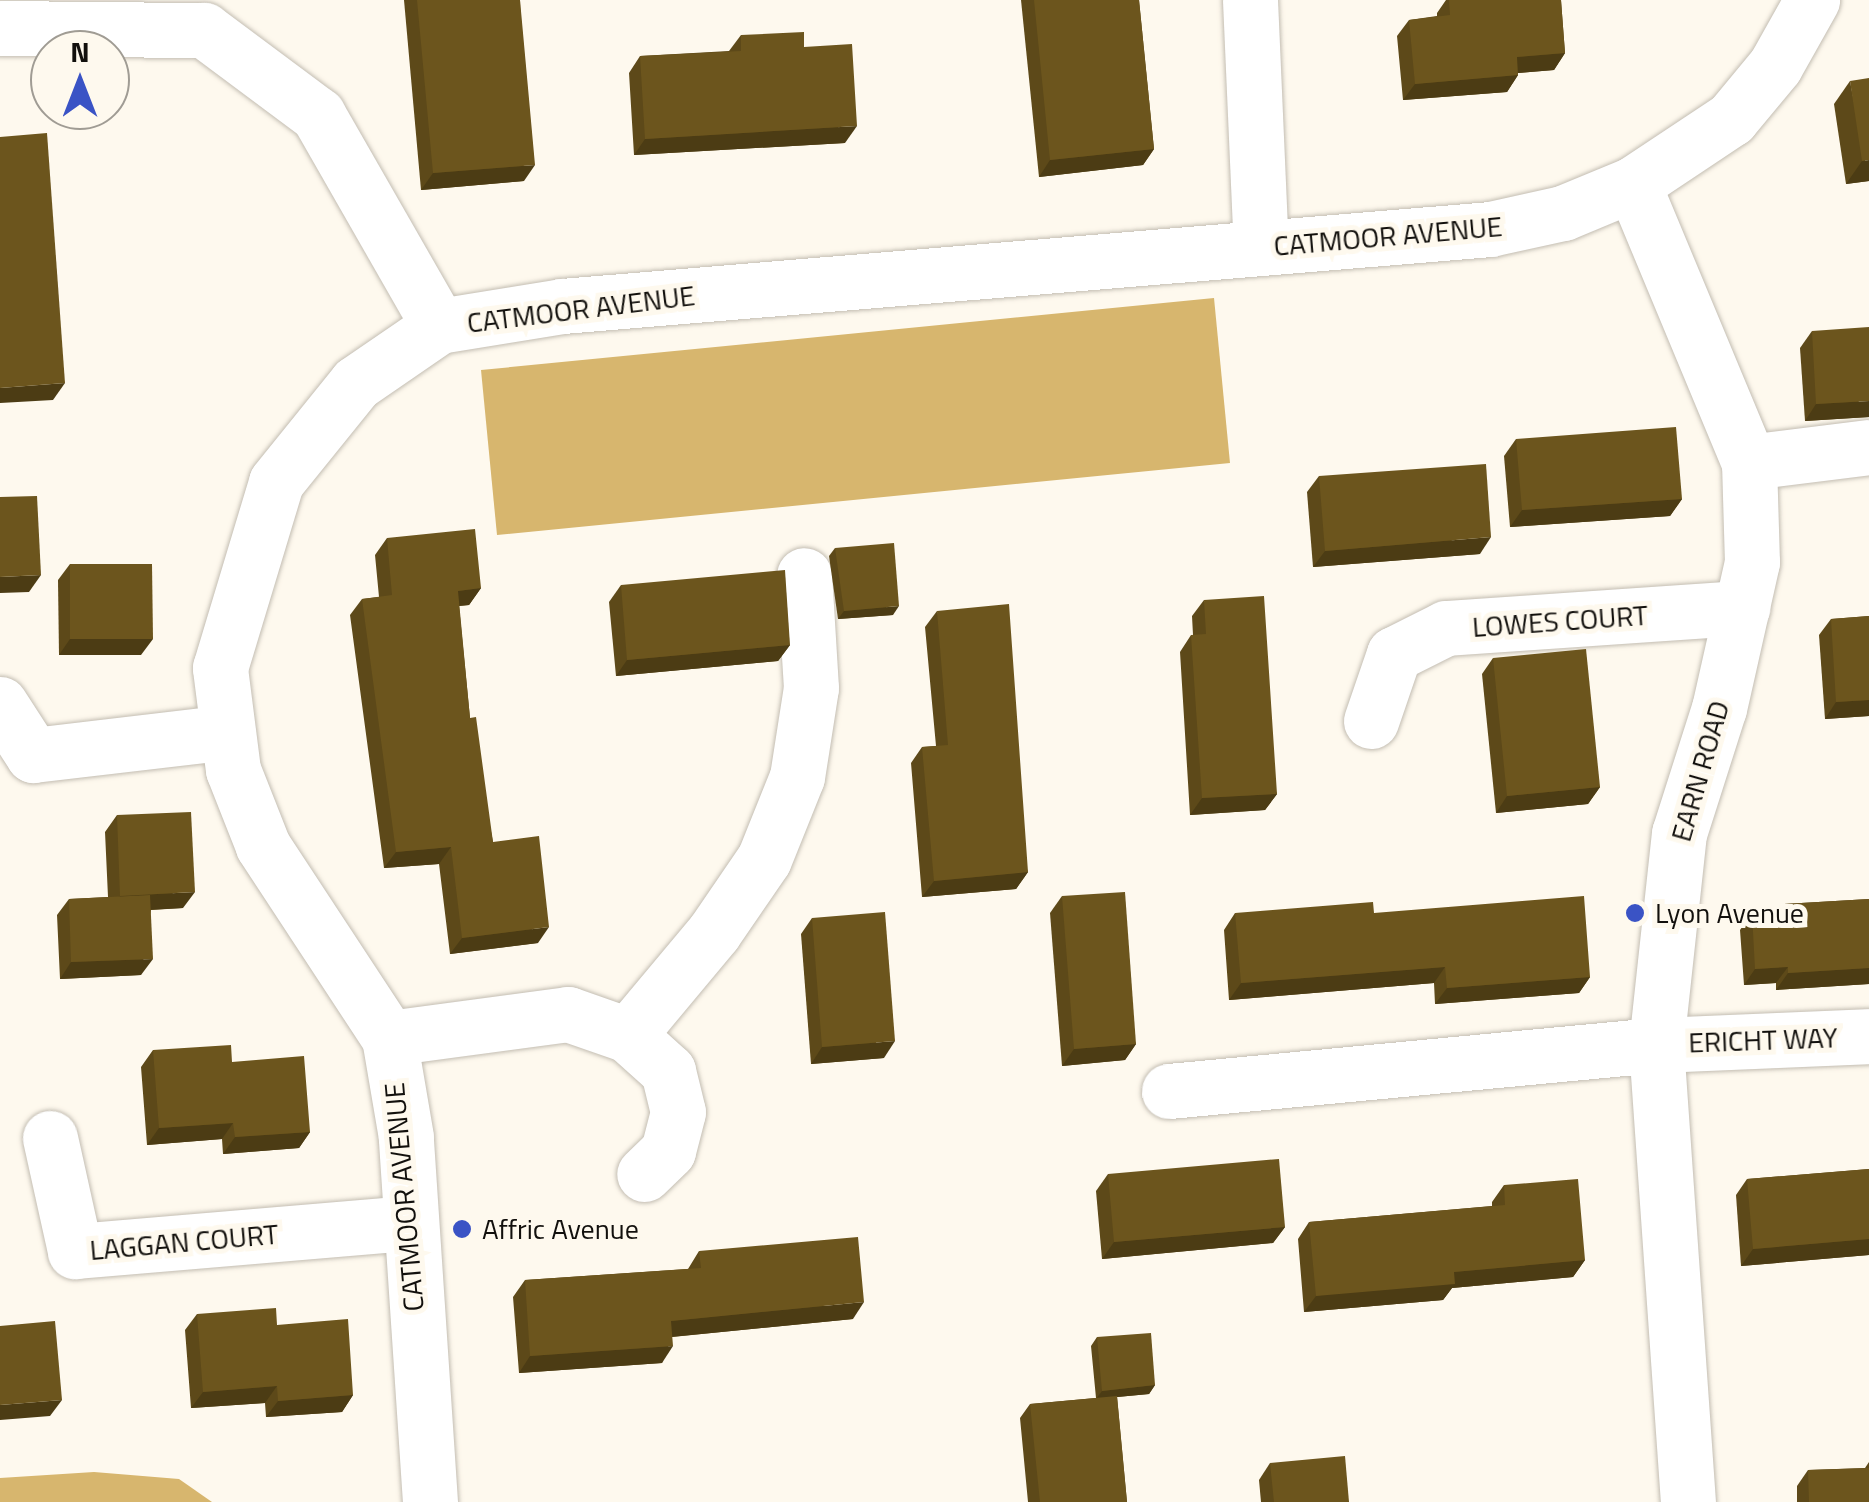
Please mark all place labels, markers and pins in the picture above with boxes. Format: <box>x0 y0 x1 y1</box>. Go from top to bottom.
place label: Lyon Avenue <box>1655 896 1804 930</box>
marker: Lyon Avenue <box>1624 902 1646 924</box>
place label: Affric Avenue <box>482 1212 639 1246</box>
marker: Affric Avenue <box>451 1218 473 1240</box>

